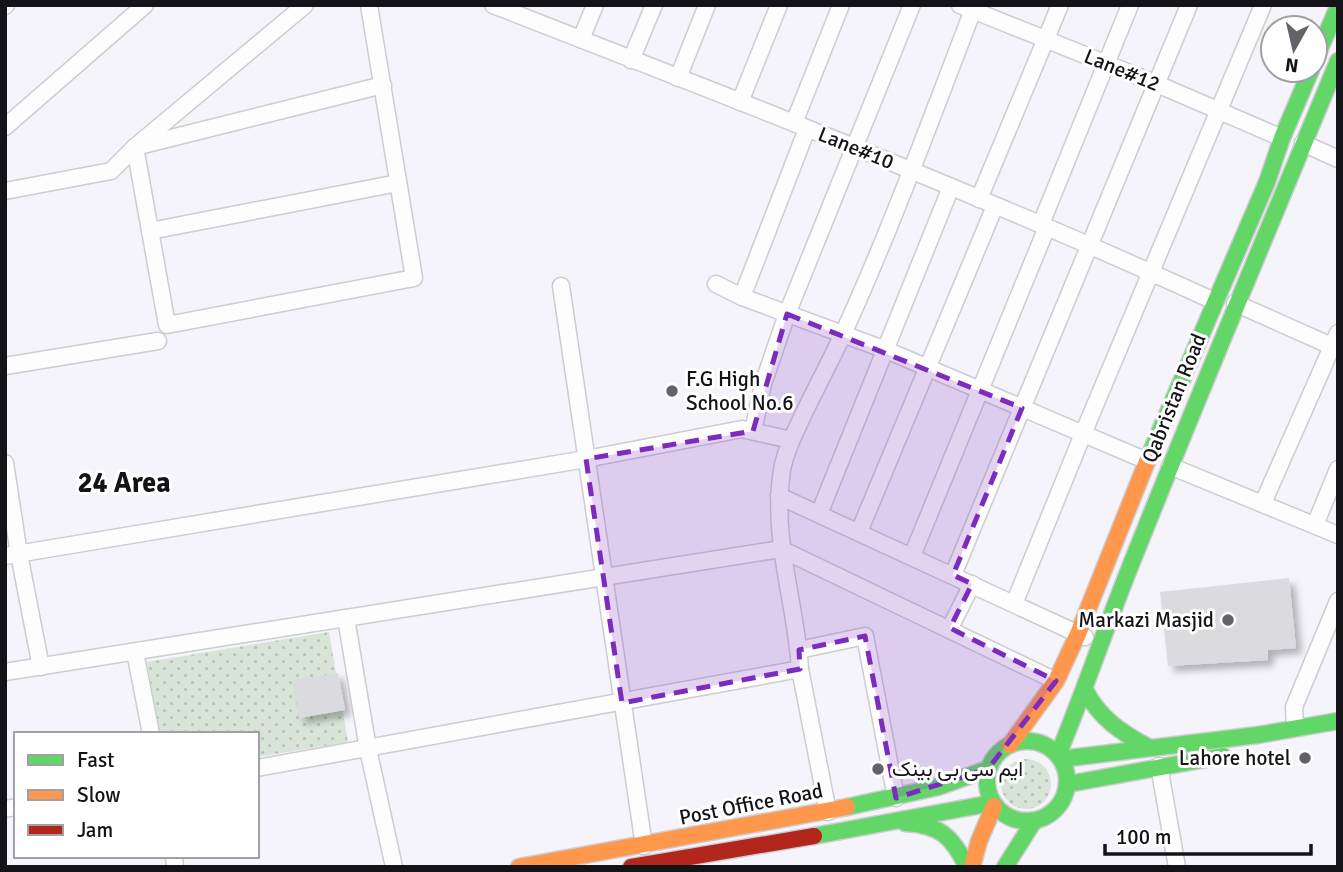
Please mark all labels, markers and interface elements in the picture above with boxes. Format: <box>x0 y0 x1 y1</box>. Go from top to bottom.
north arrow <box>1259 14 1329 84</box>
street label: Lane#12 <box>1080 43 1164 97</box>
text: N <box>1284 52 1300 78</box>
street label: Lane#10 <box>814 121 898 175</box>
street label: Qabristan Road <box>1136 330 1212 466</box>
place label: F.G High School No.6 <box>686 366 793 416</box>
marker: F.G High School No.6 <box>664 383 680 399</box>
district label: 24 Area <box>77 466 171 500</box>
place label: Markazi Masjid <box>1078 607 1214 633</box>
marker: Markazi Masjid <box>1220 612 1236 628</box>
legend <box>14 732 259 858</box>
place label: Lahore hotel <box>1179 745 1291 771</box>
text: Fast <box>77 747 114 773</box>
marker: Lahore hotel <box>1297 750 1313 766</box>
place label: ایم سی بی بینک <box>892 756 1023 783</box>
marker: ایم سی بی بینک <box>870 761 886 777</box>
street label: Post Office Road <box>677 777 825 831</box>
text: Slow <box>77 782 121 808</box>
scale bar <box>1105 812 1312 856</box>
text: Jam <box>77 817 113 843</box>
text: 100 m <box>1116 824 1171 850</box>

